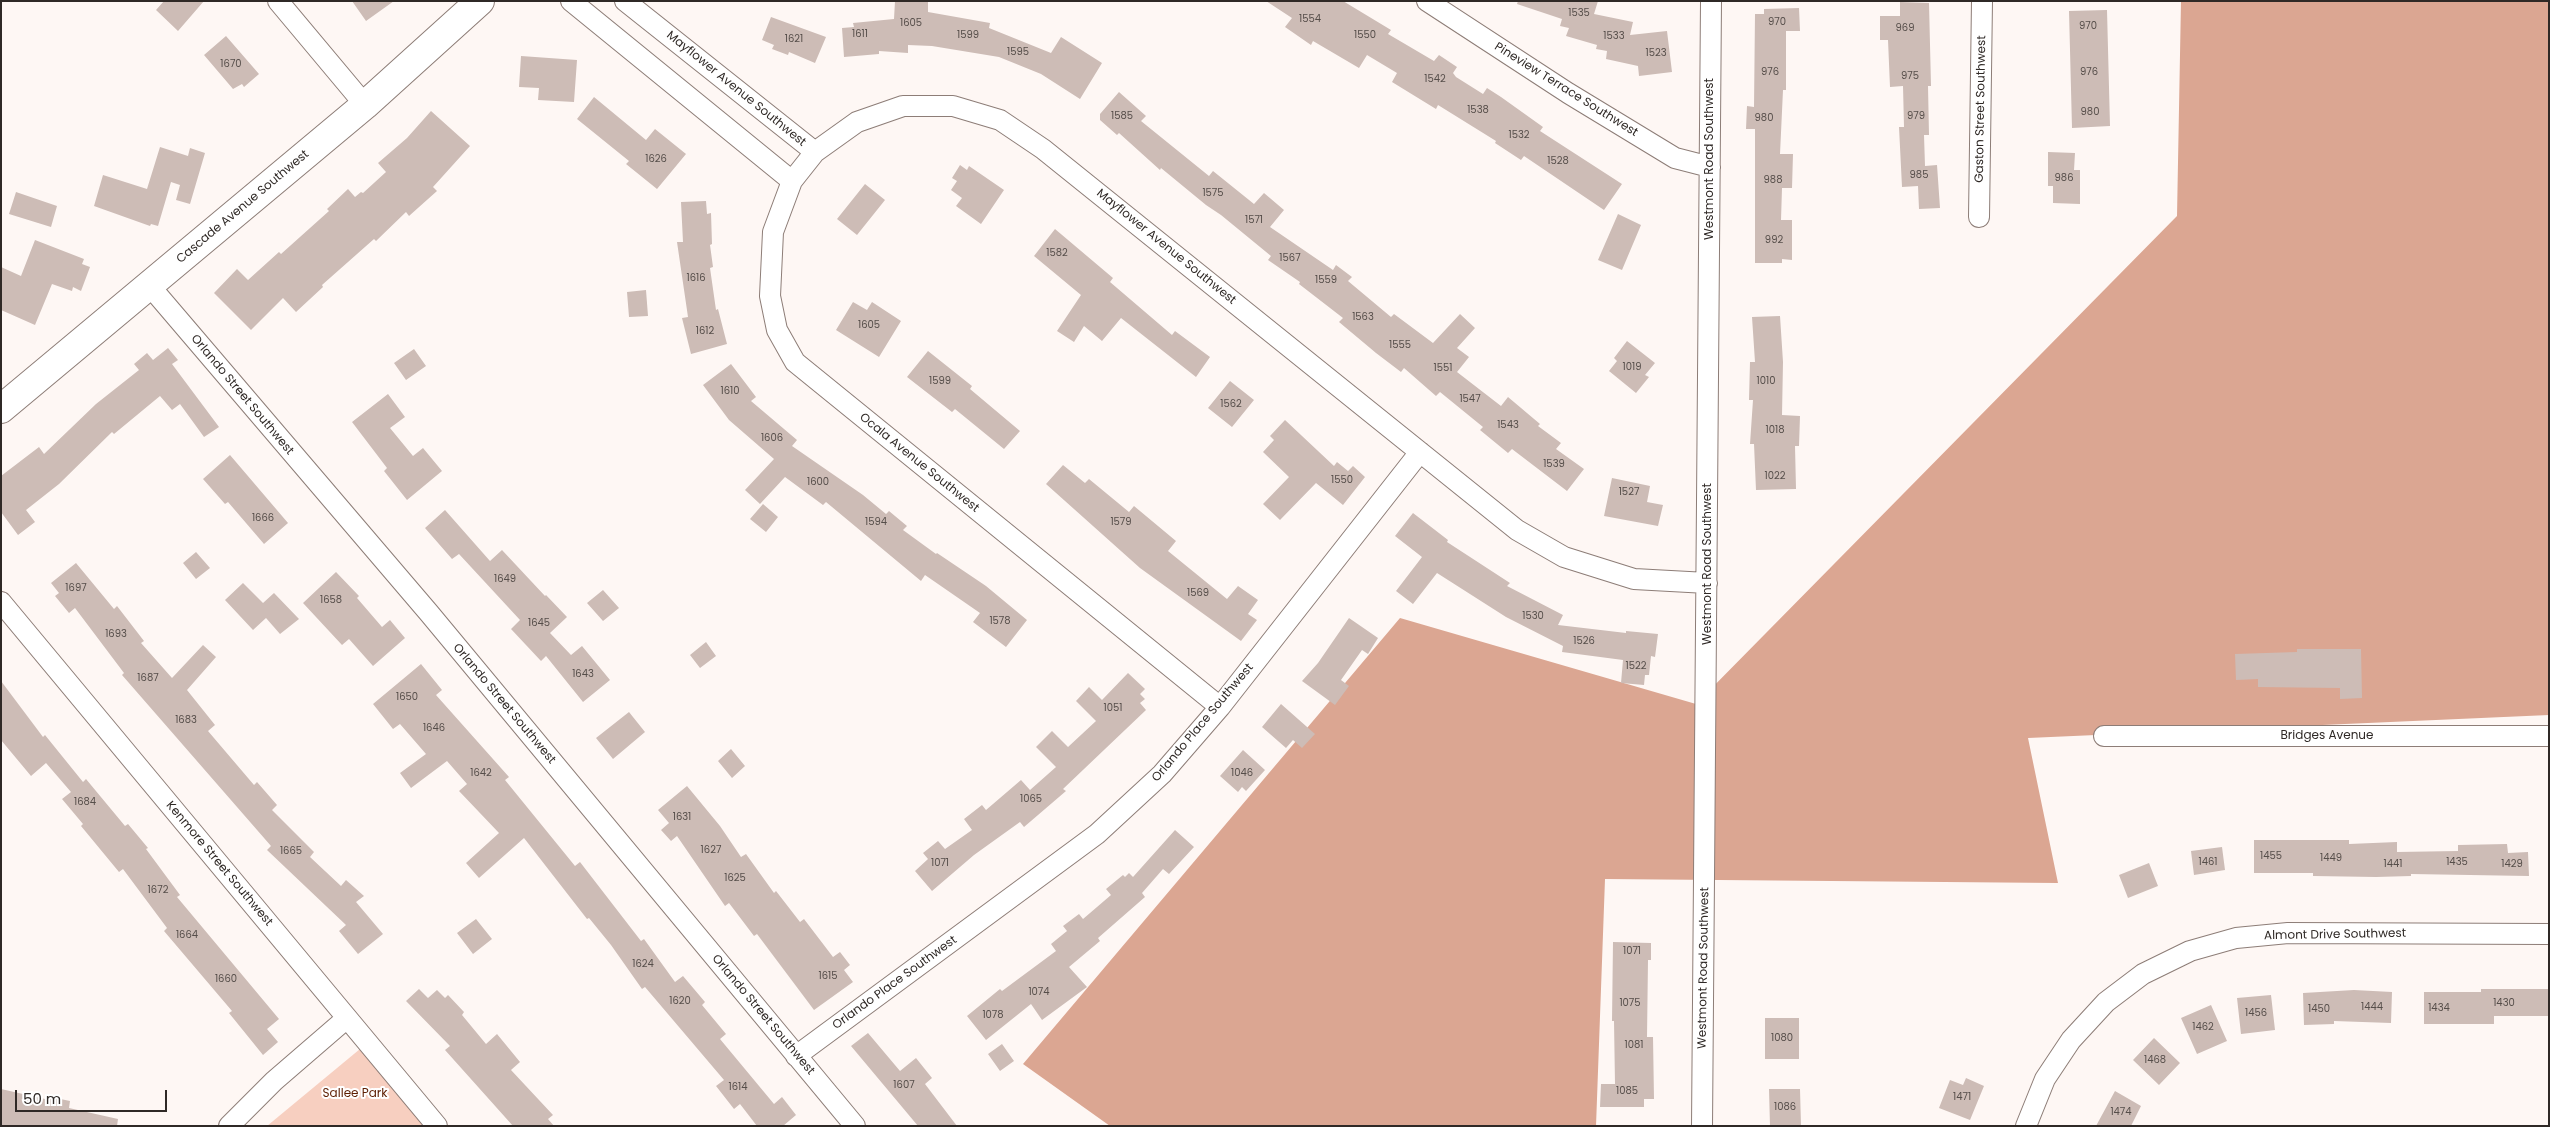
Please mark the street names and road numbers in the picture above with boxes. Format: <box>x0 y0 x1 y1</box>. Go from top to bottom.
street label: Mayflower Avenue Southwest <box>663 28 809 150</box>
street label: Gaston Street Southwest <box>1973 35 1989 183</box>
street label: Pineview Terrace Southwest <box>1492 40 1640 140</box>
street label: Westmont Road Southwest <box>1703 78 1717 240</box>
street label: Cascade Avenue Southwest <box>174 147 312 267</box>
street label: Mayflower Avenue Southwest <box>1093 186 1239 308</box>
street label: Orlando Street Southwest <box>188 332 296 458</box>
street label: Ocala Avenue Southwest <box>856 410 982 516</box>
street label: Westmont Road Southwest <box>1701 483 1715 645</box>
street label: Orlando Street Southwest <box>450 641 558 767</box>
street label: Orlando Place Southwest <box>1149 661 1257 785</box>
street label: Bridges Avenue <box>2281 729 2373 743</box>
street label: Kenmore Street Southwest <box>163 799 275 929</box>
street label: Westmont Road Southwest <box>1695 887 1713 1049</box>
street label: Almont Drive Southwest <box>2264 927 2406 943</box>
street label: Orlando Place Southwest <box>830 933 960 1033</box>
street label: Orlando Street Southwest <box>709 952 817 1078</box>

